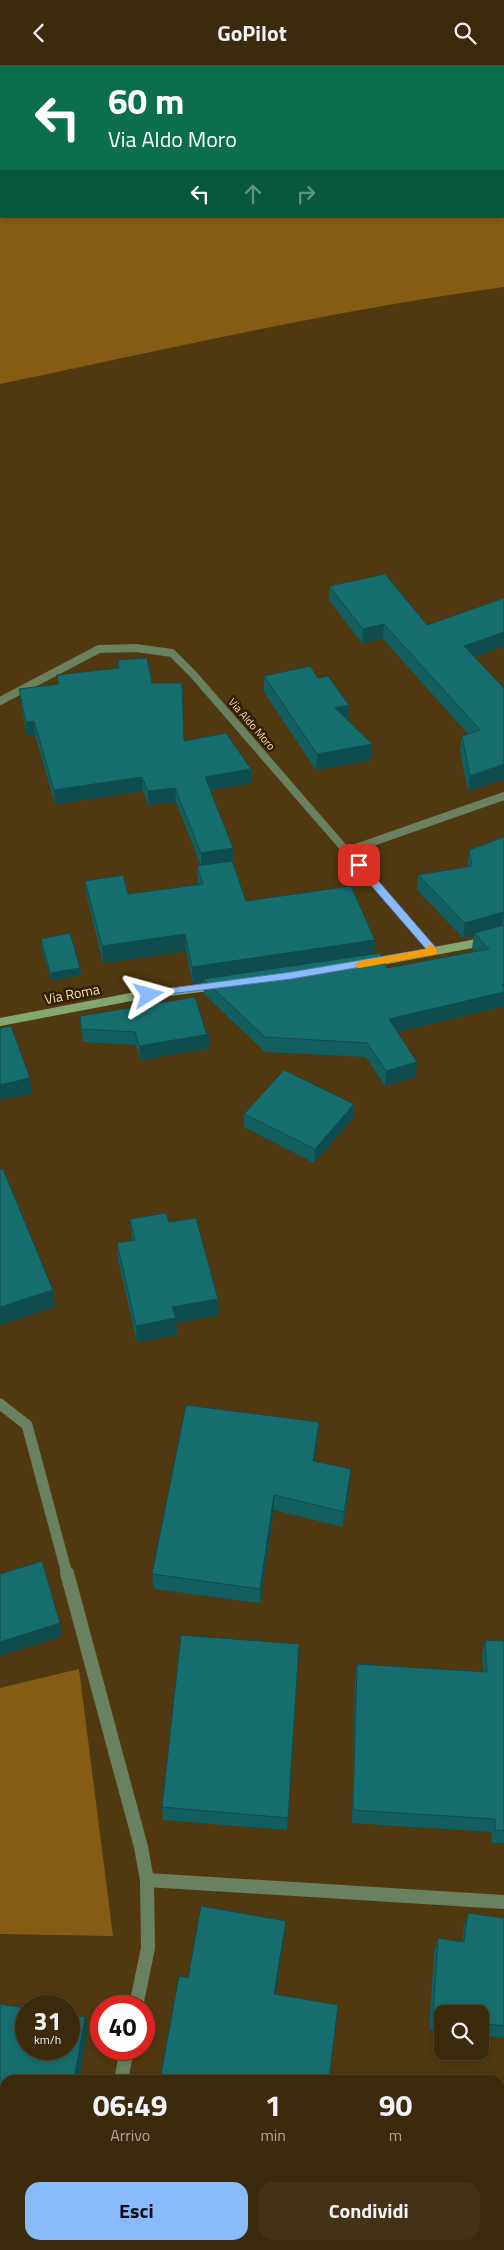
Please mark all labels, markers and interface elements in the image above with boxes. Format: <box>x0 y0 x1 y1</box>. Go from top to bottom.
text: GoPilot <box>217 16 287 50</box>
icon: back <box>25 19 53 47</box>
icon: search <box>451 19 479 47</box>
text: 60 m <box>108 74 184 128</box>
icon: left <box>25 85 90 150</box>
text: Via Aldo Moro <box>108 122 237 156</box>
icon: left <box>186 180 214 208</box>
icon: ahead <box>239 180 267 208</box>
icon: right <box>292 180 320 208</box>
street label: Via Aldo Moro <box>225 694 279 754</box>
pin <box>338 844 380 886</box>
icon: arrive <box>345 851 373 879</box>
position arrow <box>122 968 174 1020</box>
street label: Via Roma <box>42 978 101 1009</box>
speed limit sign: 40 <box>90 1995 155 2060</box>
text: 31 <box>33 2002 62 2040</box>
map controls <box>434 2005 489 2060</box>
button: search <box>434 2005 489 2060</box>
text: km/h <box>34 2030 61 2049</box>
text: 06:49 <box>93 2082 168 2128</box>
text: 1 <box>265 2082 282 2128</box>
text: 90 <box>379 2082 412 2128</box>
text: Arrivo <box>110 2123 150 2147</box>
text: min <box>260 2123 286 2147</box>
text: m <box>389 2123 402 2147</box>
button: Esci <box>25 2182 248 2240</box>
button: Condividi <box>258 2182 480 2240</box>

